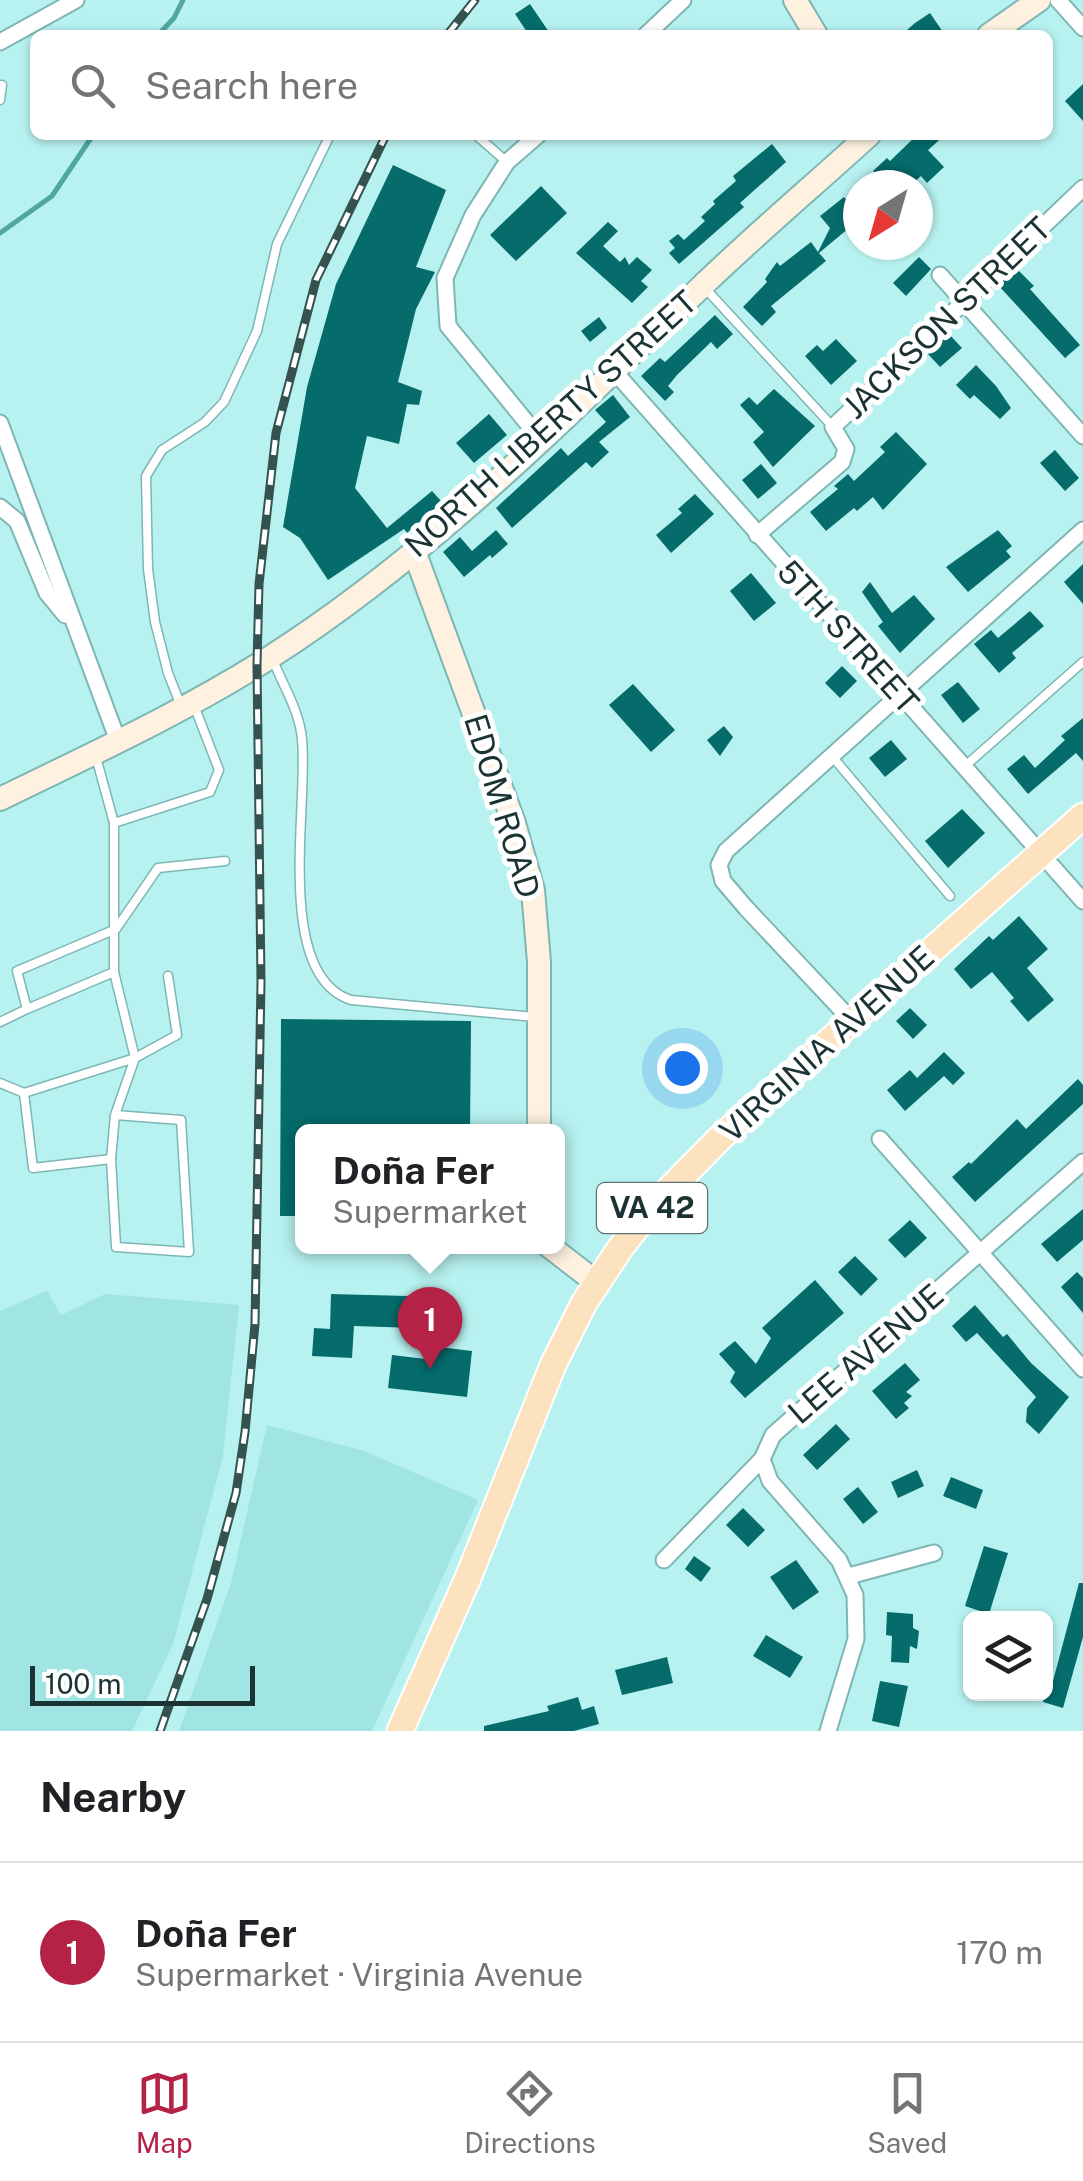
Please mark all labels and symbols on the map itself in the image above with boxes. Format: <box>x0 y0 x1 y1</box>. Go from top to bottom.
north arrow <box>843 170 933 260</box>
street label: JACKSON STREET <box>836 209 1058 426</box>
street label: NORTH LIBERTY STREET <box>397 283 704 564</box>
street label: 5TH STREET <box>770 553 927 721</box>
street label: EDOM ROAD <box>457 709 548 902</box>
street label: VIRGINIA AVENUE <box>712 938 941 1149</box>
your location <box>657 1043 708 1094</box>
road number: VA 42 <box>597 1183 707 1233</box>
street label: LEE AVENUE <box>781 1276 951 1431</box>
pin: 1 <box>398 1286 462 1369</box>
scale bar <box>30 1661 255 1706</box>

